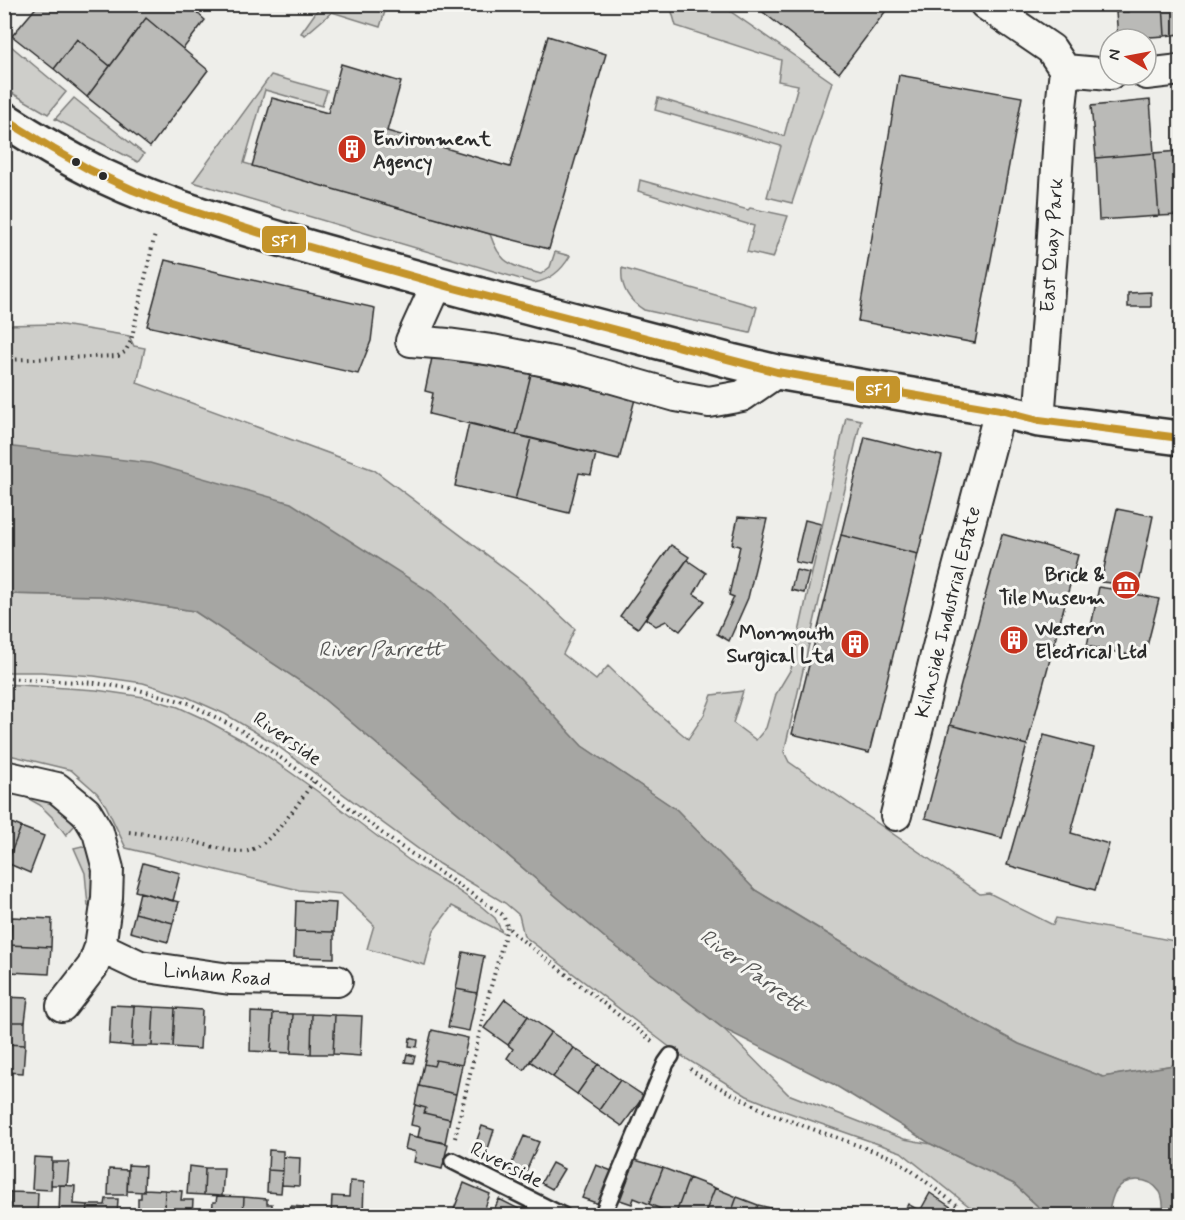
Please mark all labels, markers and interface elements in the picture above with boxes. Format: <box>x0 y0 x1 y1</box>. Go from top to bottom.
north arrow <box>1098 27 1158 87</box>
text: N <box>1103 48 1126 62</box>
place label: Environment Agency <box>373 126 492 176</box>
building icon: Environment Agency <box>336 133 368 165</box>
unlabelled marker <box>70 156 82 168</box>
unlabelled marker <box>97 170 109 182</box>
street label: East Quay Park <box>1034 177 1071 313</box>
line badge: SF1 <box>261 225 307 254</box>
text: SF1 <box>271 231 297 252</box>
line badge: SF1 <box>855 375 901 404</box>
text: SF1 <box>865 380 891 401</box>
street label: Kilnside Industrial Estate <box>909 504 988 721</box>
place label: Brick & Tile Museum <box>999 562 1106 612</box>
museum icon: Brick & Tile Museum <box>1110 569 1142 601</box>
place label: Western Electrical Ltd <box>1034 616 1147 666</box>
place label: Monmouth Surgical Ltd <box>726 620 834 672</box>
building icon: Western Electrical Ltd <box>998 624 1030 656</box>
building icon: Monmouth Surgical Ltd <box>839 628 871 660</box>
water label: River Parrett <box>318 636 446 664</box>
street label: Riverside <box>247 706 327 773</box>
water label: River Parrett <box>694 923 813 1022</box>
street label: Linham Road <box>162 957 272 994</box>
street label: Riverside <box>465 1136 547 1195</box>

